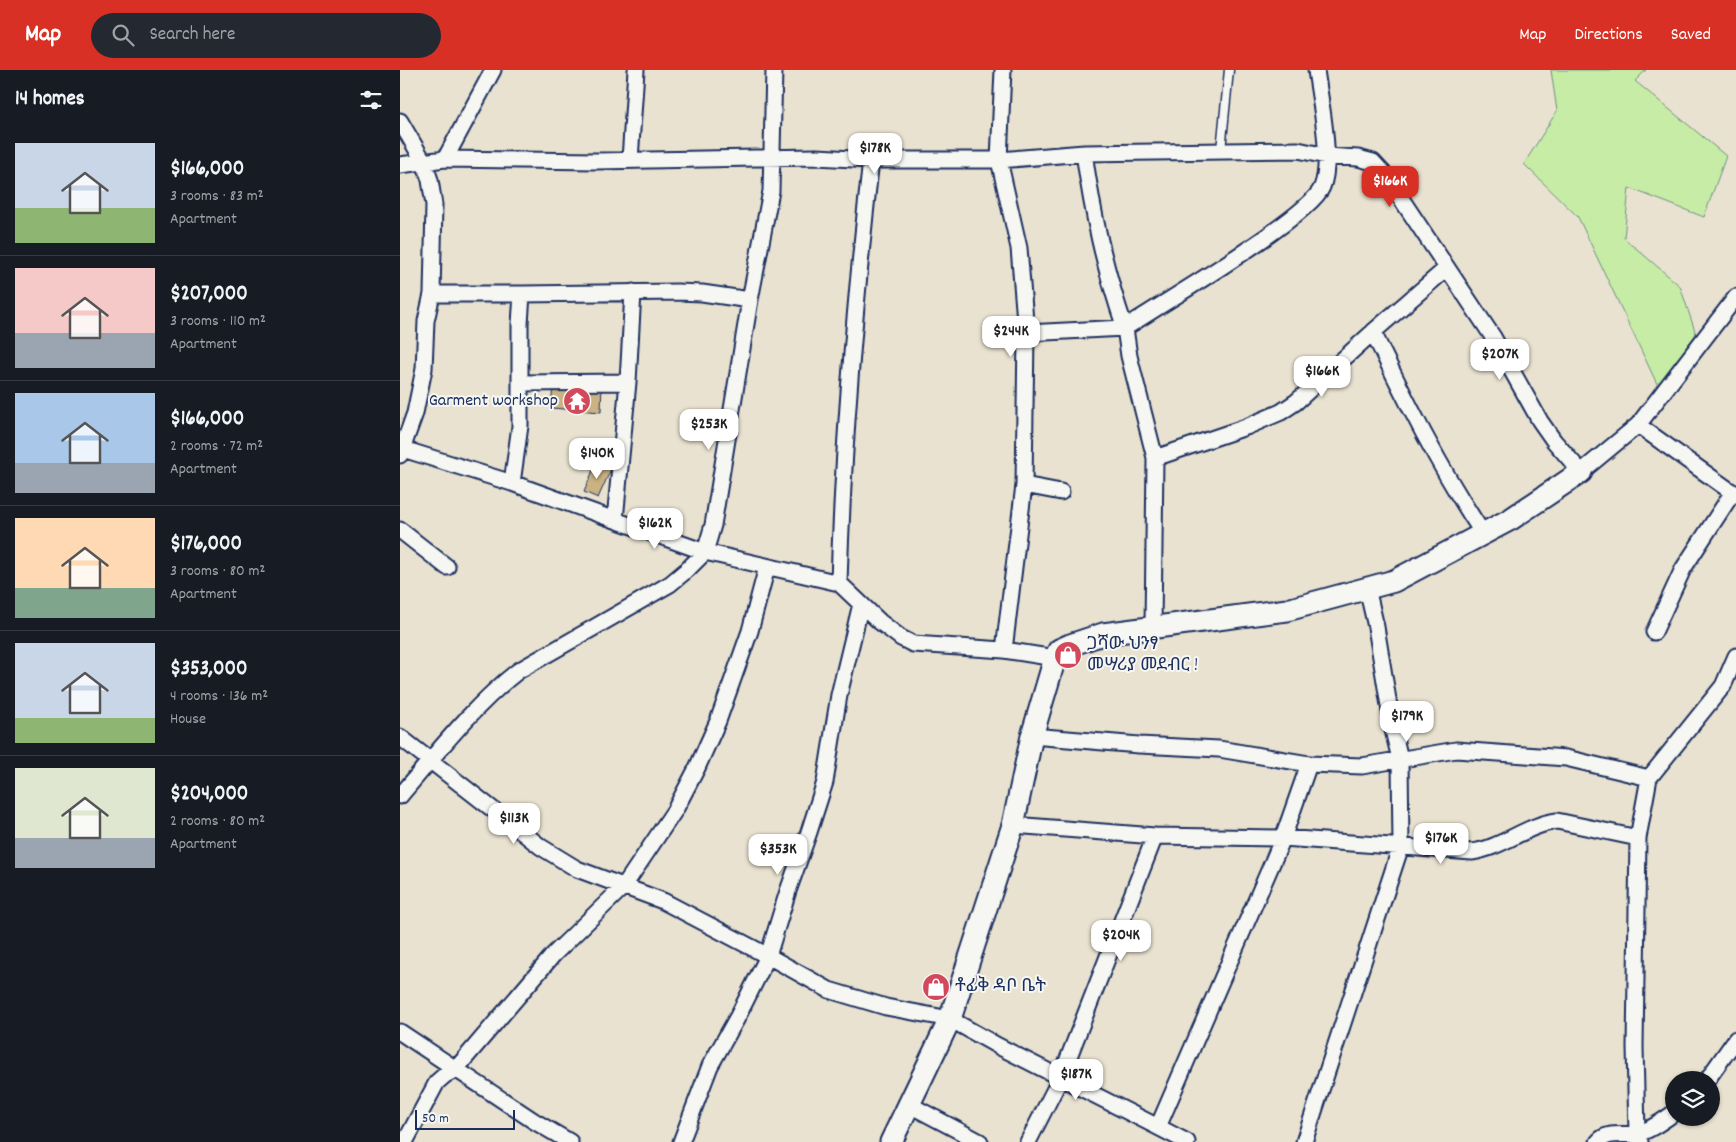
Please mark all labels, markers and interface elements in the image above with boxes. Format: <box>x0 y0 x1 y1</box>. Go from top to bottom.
search box <box>91 13 441 58</box>
text: Map <box>25 18 61 52</box>
icon: search <box>109 21 137 49</box>
text: Search here <box>149 22 235 49</box>
text: Map <box>1519 23 1546 48</box>
text: Directions <box>1574 23 1643 48</box>
text: Saved <box>1671 23 1711 48</box>
text: 14 homes <box>15 85 85 115</box>
icon: filters <box>357 86 385 114</box>
pin: $178K <box>840 132 910 175</box>
text: $178K <box>859 137 891 160</box>
text: $166,000 <box>170 155 244 185</box>
icon: home <box>55 163 115 223</box>
pin: $166K <box>1355 166 1425 208</box>
text: $166K <box>1373 170 1407 193</box>
text: 3 rooms · 83 m² <box>170 185 264 208</box>
text: Apartment <box>170 208 237 231</box>
text: $207,000 <box>170 280 248 310</box>
icon: home <box>55 288 115 348</box>
text: 3 rooms · 110 m² <box>170 310 266 333</box>
pin: $244K <box>976 316 1046 358</box>
text: $244K <box>993 320 1029 343</box>
text: Apartment <box>170 333 237 356</box>
pin: $207K <box>1465 338 1535 381</box>
text: $207K <box>1481 343 1519 366</box>
pin: $166K <box>1287 356 1357 398</box>
text: $166K <box>1305 360 1339 383</box>
temple icon: Garment workshop <box>562 386 592 416</box>
place label: Garment workshop <box>429 389 558 414</box>
text: $166,000 <box>170 405 244 435</box>
pin: $253K <box>674 408 744 451</box>
icon: home <box>55 413 115 473</box>
text: $253K <box>690 413 728 436</box>
text: 2 rooms · 72 m² <box>170 435 263 458</box>
pin: $140K <box>562 438 632 480</box>
text: $140K <box>580 442 614 465</box>
text: Apartment <box>170 458 237 481</box>
pin: $162K <box>620 508 690 550</box>
text: $162K <box>638 512 672 535</box>
text: $176,000 <box>170 530 242 560</box>
icon: home <box>55 538 115 598</box>
text: 3 rooms · 80 m² <box>170 560 265 583</box>
text: Apartment <box>170 583 237 606</box>
place label: ጋሻው ህንፃ መሣሪያ መደብር ! <box>1087 633 1198 679</box>
shop icon: ጋሻው ህንፃ መሣሪያ መደብር ! <box>1053 640 1083 670</box>
text: $353,000 <box>170 655 247 685</box>
icon: home <box>55 663 115 723</box>
text: 4 rooms · 136 m² <box>170 685 268 708</box>
pin: $179K <box>1372 700 1442 743</box>
text: $179K <box>1391 705 1423 728</box>
text: House <box>170 708 206 731</box>
text: $204,000 <box>170 780 248 810</box>
icon: home <box>55 788 115 848</box>
pin: $113K <box>479 802 549 845</box>
text: $113K <box>499 807 529 830</box>
text: 2 rooms · 80 m² <box>170 810 265 833</box>
pin: $176K <box>1406 822 1476 865</box>
text: $176K <box>1425 827 1457 850</box>
text: Apartment <box>170 833 237 856</box>
pin: $353K <box>743 834 813 876</box>
text: $353K <box>759 838 797 861</box>
pin: $204K <box>1086 920 1156 962</box>
text: $204K <box>1102 924 1140 947</box>
shop icon: ቶፊቅ ዳቦ ቤት <box>921 972 951 1002</box>
place label: ቶፊቅ ዳቦ ቤት <box>955 975 1046 1000</box>
pin: $187K <box>1041 1058 1111 1101</box>
text: $187K <box>1060 1063 1092 1086</box>
map controls <box>1665 1071 1720 1126</box>
button: layers <box>1665 1071 1720 1126</box>
scale bar <box>415 1107 515 1130</box>
text: 50 m <box>422 1109 449 1129</box>

